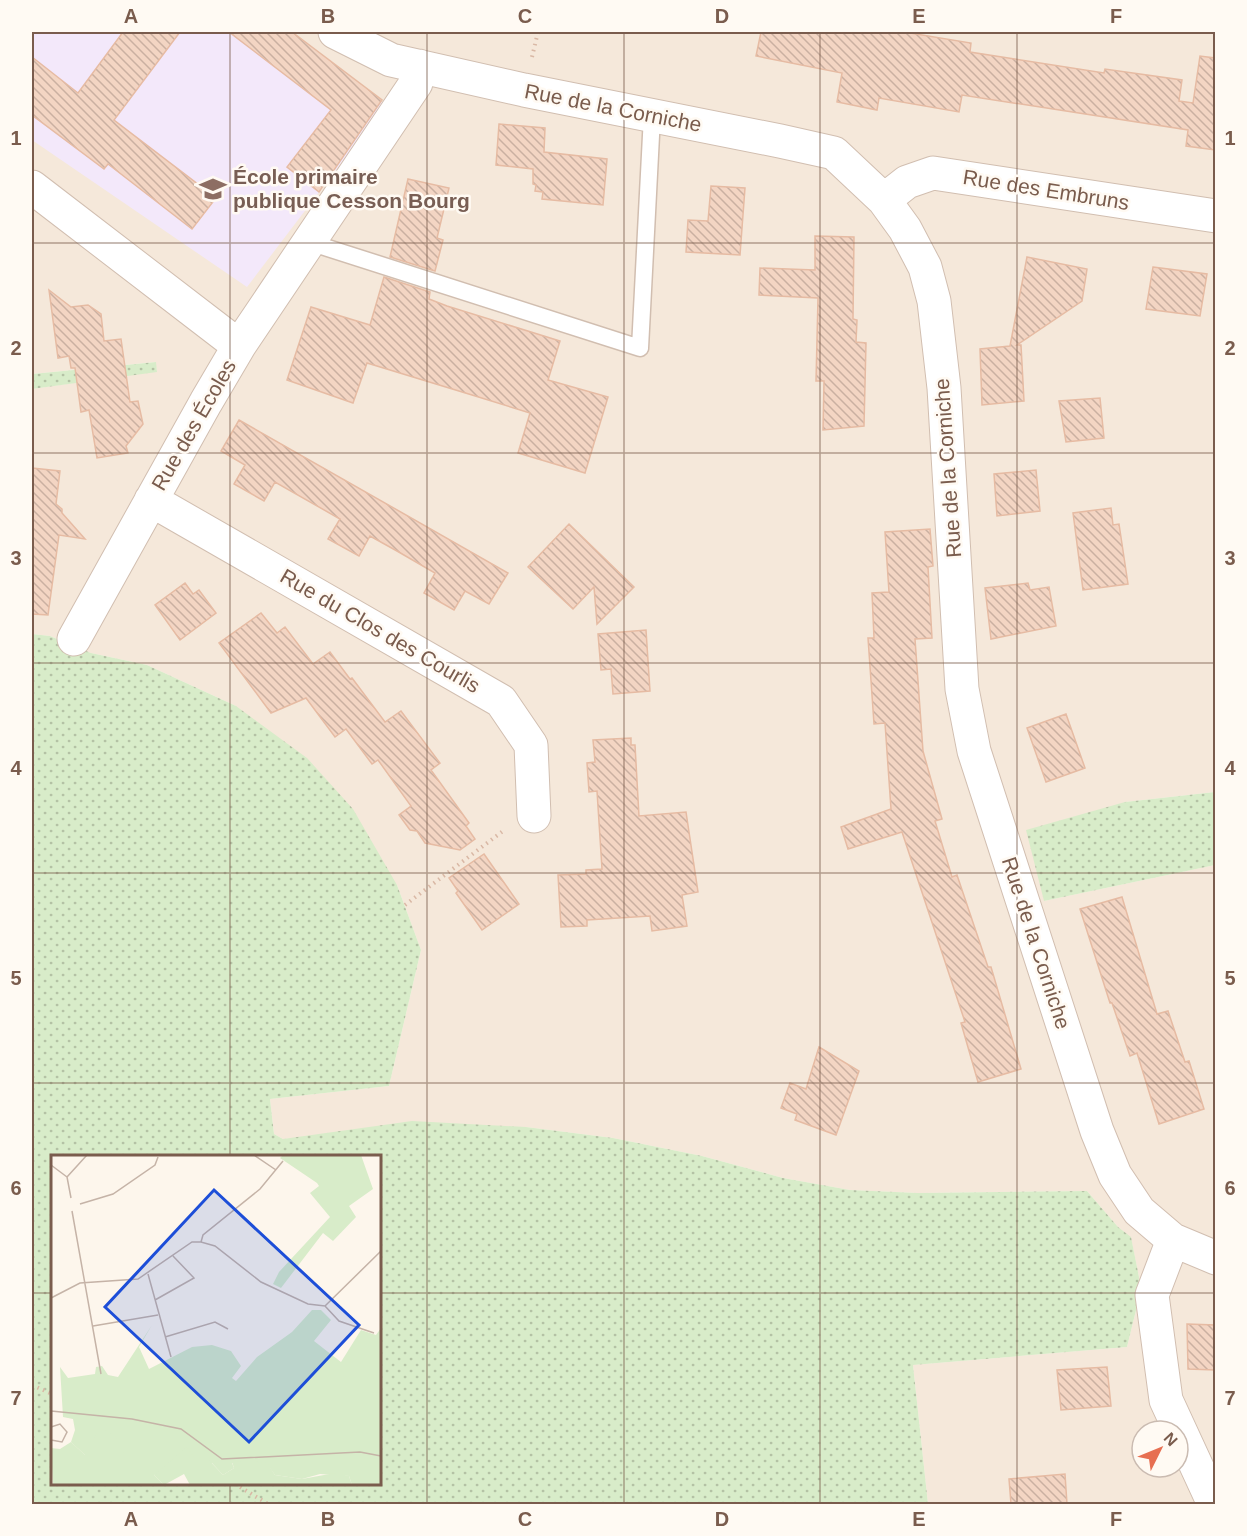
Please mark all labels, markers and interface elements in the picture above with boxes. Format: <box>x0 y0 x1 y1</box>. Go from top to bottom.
text: A <box>124 5 138 27</box>
text: B <box>321 5 335 27</box>
text: C <box>518 5 532 27</box>
text: D <box>715 5 729 27</box>
text: E <box>912 5 926 27</box>
text: F <box>1110 5 1122 27</box>
street label: Rue de la Corniche <box>523 79 704 136</box>
text: 1 <box>10 127 22 149</box>
text: 1 <box>1224 127 1236 149</box>
place label: École primaire publique Cesson Bourg <box>233 165 470 212</box>
street label: Rue des Embruns <box>961 165 1131 214</box>
school or university icon: École primaire publique Cesson Bourg <box>198 174 228 204</box>
text: 2 <box>10 337 22 359</box>
text: 2 <box>1224 337 1236 359</box>
street label: Rue des Écoles <box>147 355 240 494</box>
street label: Rue de la Corniche <box>930 378 965 559</box>
text: 3 <box>10 547 22 569</box>
text: 3 <box>1224 547 1236 569</box>
street label: Rue du Clos des Courlis <box>276 564 484 697</box>
text: 4 <box>10 757 22 779</box>
text: 4 <box>1224 757 1236 779</box>
street label: Rue de la Corniche <box>998 854 1075 1032</box>
text: 5 <box>10 967 22 989</box>
text: 5 <box>1224 967 1236 989</box>
inset map <box>51 1155 381 1485</box>
text: 6 <box>10 1177 22 1199</box>
text: 6 <box>1224 1177 1236 1199</box>
text: 7 <box>10 1387 22 1409</box>
text: 7 <box>1224 1387 1236 1409</box>
north arrow <box>1130 1419 1190 1479</box>
text: N <box>1160 1429 1181 1449</box>
text: A <box>124 1508 138 1530</box>
text: B <box>321 1508 335 1530</box>
text: C <box>518 1508 532 1530</box>
text: D <box>715 1508 729 1530</box>
text: E <box>912 1508 926 1530</box>
text: F <box>1110 1508 1122 1530</box>

